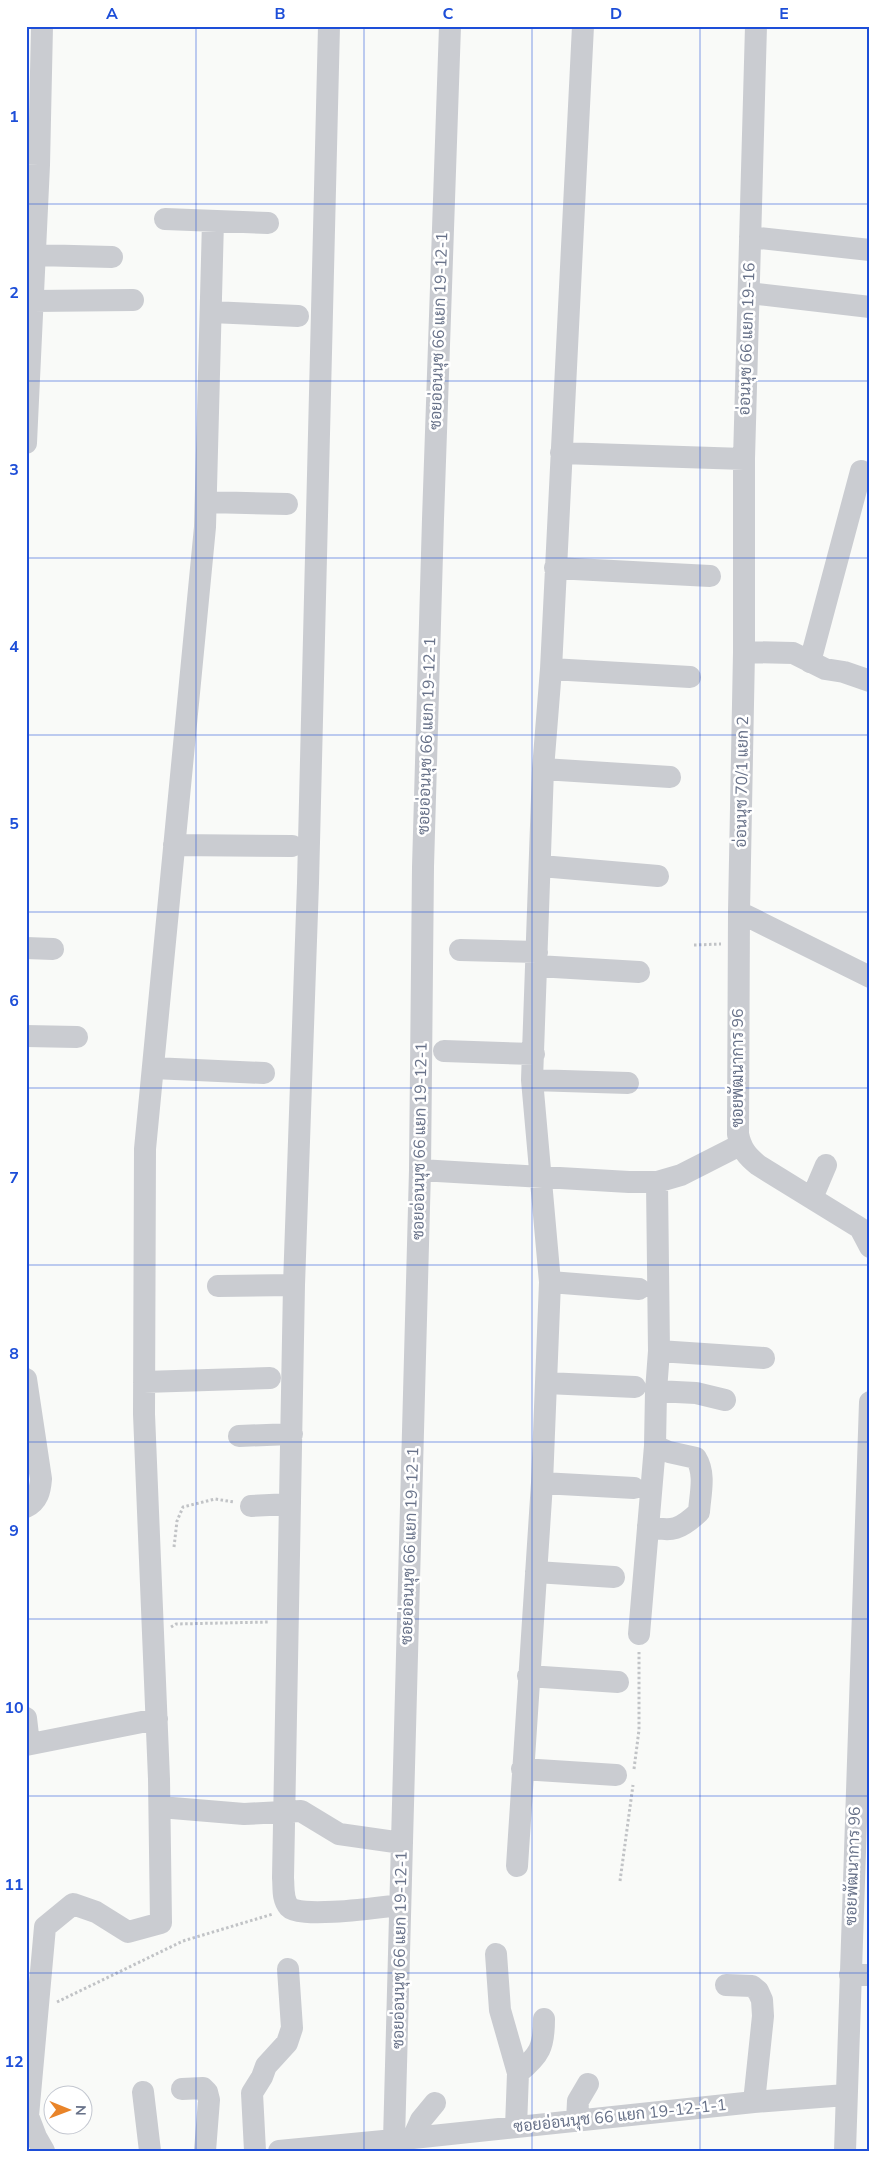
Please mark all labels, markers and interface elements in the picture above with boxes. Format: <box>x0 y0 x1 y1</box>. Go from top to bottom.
text: A <box>106 3 118 25</box>
text: B <box>274 3 286 25</box>
text: C <box>443 3 454 25</box>
text: D <box>610 3 622 25</box>
text: E <box>779 3 789 25</box>
text: 1 <box>9 106 19 128</box>
street label: ซอยอ่อนนุช 66 แยก 19-12-1 <box>425 232 453 430</box>
street label: อ่อนนุช 66 แยก 19-16 <box>733 262 761 416</box>
text: 2 <box>9 282 19 304</box>
text: 3 <box>9 459 19 481</box>
text: 4 <box>9 636 19 658</box>
street label: ซอยอ่อนนุช 66 แยก 19-12-1 <box>413 637 441 835</box>
street label: อ่อนนุช 70/1 แยก 2 <box>730 716 754 848</box>
text: 5 <box>9 813 19 835</box>
text: 6 <box>9 990 19 1012</box>
street label: ซอยพัฒนาการ 96 <box>727 1008 749 1128</box>
street label: ซอยอ่อนนุช 66 แยก 19-12-1 <box>407 1042 433 1240</box>
text: 7 <box>9 1167 19 1189</box>
text: 8 <box>9 1343 19 1365</box>
street label: ซอยอ่อนนุช 66 แยก 19-12-1 <box>396 1447 424 1645</box>
text: 9 <box>9 1520 19 1542</box>
text: 10 <box>4 1697 24 1719</box>
street label: ซอยพัฒนาการ 96 <box>840 1806 866 1926</box>
street label: ซอยอ่อนนุช 66 แยก 19-12-1 <box>387 1851 413 2049</box>
text: 11 <box>4 1874 24 1896</box>
text: 12 <box>4 2051 24 2073</box>
north arrow <box>42 2084 92 2134</box>
street label: ซอยอ่อนนุช 66 แยก 19-12-1-1 <box>512 2094 728 2138</box>
text: N <box>71 2105 90 2116</box>

